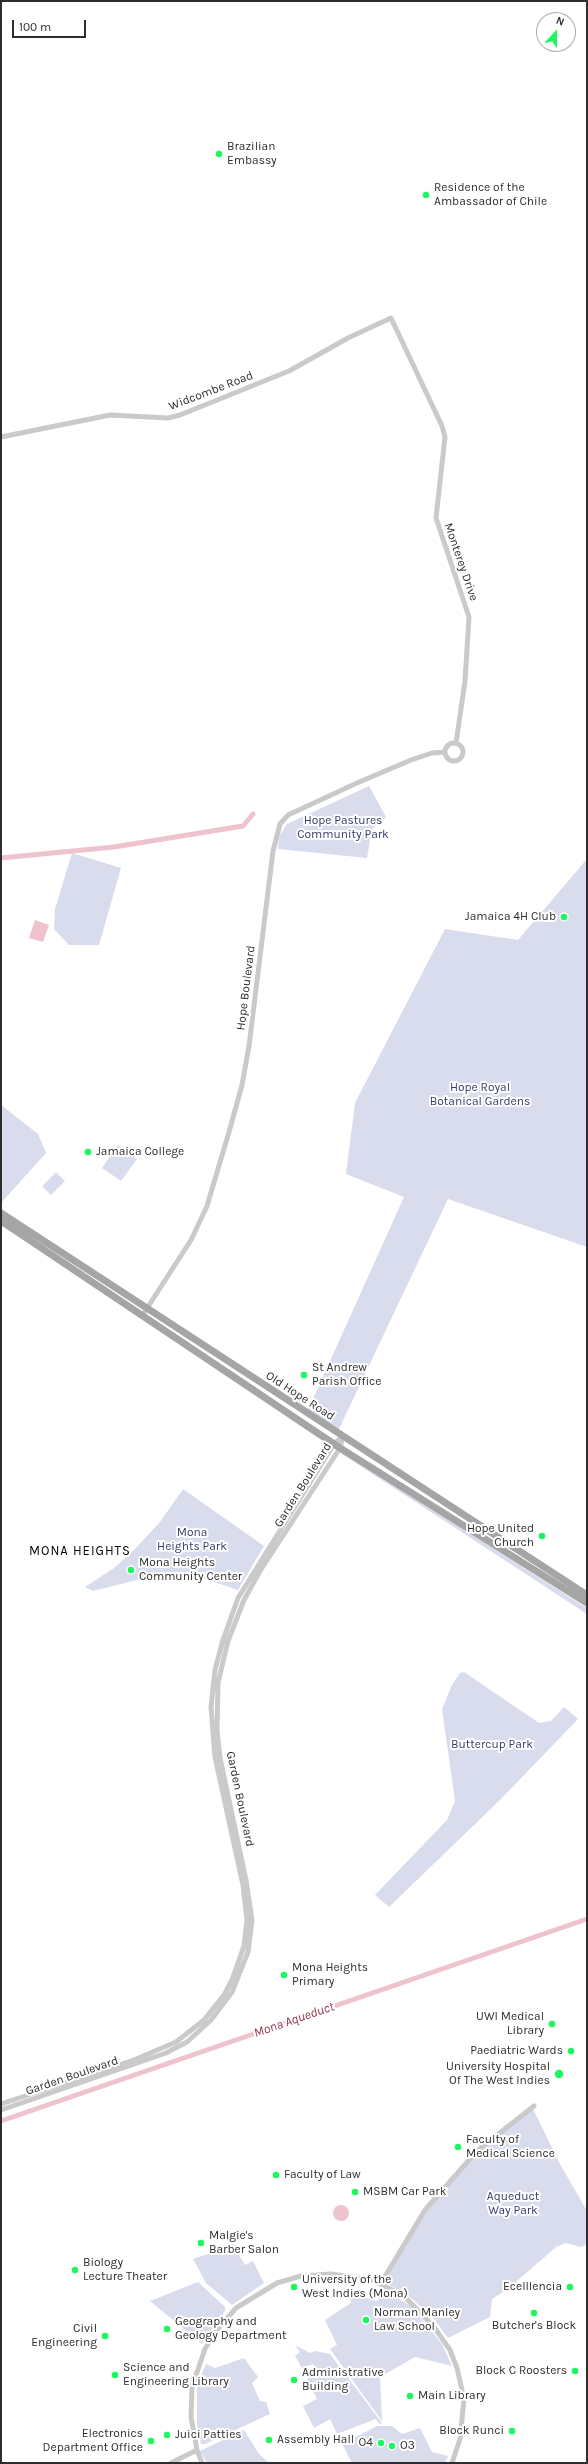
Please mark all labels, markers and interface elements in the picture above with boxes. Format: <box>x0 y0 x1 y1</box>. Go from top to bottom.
scale bar <box>14 12 88 38</box>
north arrow <box>536 12 576 52</box>
text: N <box>554 14 566 29</box>
text: 100 m <box>19 20 51 34</box>
place label: Brazilian Embassy <box>227 140 277 168</box>
marker: Brazilian Embassy <box>214 149 224 159</box>
place label: Residence of the Ambassador of Chile <box>434 181 547 209</box>
marker: Residence of the Ambassador of Chile <box>421 190 431 200</box>
street label: Widcombe Road <box>167 368 255 414</box>
street label: Monterey Drive <box>441 521 481 603</box>
park label: Hope Pastures Community Park <box>297 814 389 842</box>
place label: Jamaica 4H Club <box>465 910 556 924</box>
marker: Jamaica 4H Club <box>559 912 569 922</box>
street label: Hope Boulevard <box>234 945 258 1031</box>
park label: Hope Royal Botanical Gardens <box>430 1081 530 1109</box>
place label: Jamaica College <box>96 1145 184 1159</box>
marker: Jamaica College <box>83 1147 93 1157</box>
place label: St Andrew Parish Office <box>312 1361 381 1389</box>
street label: Old Hope Road <box>263 1368 337 1424</box>
marker: St Andrew Parish Office <box>299 1370 309 1380</box>
street label: Garden Boulevard <box>271 1440 335 1530</box>
place label: Hope United Church <box>467 1522 534 1550</box>
park label: Mona Heights Park <box>157 1526 227 1554</box>
marker: Hope United Church <box>537 1531 547 1541</box>
district label: MONA HEIGHTS <box>29 1543 131 1559</box>
place label: Mona Heights Community Center <box>139 1556 242 1584</box>
marker: Mona Heights Community Center <box>126 1565 136 1575</box>
park label: Buttercup Park <box>451 1738 533 1752</box>
street label: Garden Boulevard <box>223 1750 257 1848</box>
place label: Mona Heights Primary <box>292 1961 368 1989</box>
marker: Mona Heights Primary <box>279 1970 289 1980</box>
water label: Mona Aqueduct <box>252 1999 336 2041</box>
place label: UWI Medical Library <box>476 2010 544 2038</box>
marker: UWI Medical Library <box>547 2019 557 2029</box>
place label: Paediatric Wards <box>470 2044 563 2058</box>
marker: Paediatric Wards <box>566 2046 576 2056</box>
street label: Garden Boulevard <box>24 2053 120 2099</box>
place label: University Hospital Of The West Indies <box>446 2060 550 2088</box>
marker: University Hospital Of The West Indies <box>553 2068 565 2080</box>
place label: Faculty of Medical Science <box>466 2133 555 2161</box>
marker: Faculty of Medical Science <box>453 2142 463 2152</box>
place label: Faculty of Law <box>284 2168 361 2182</box>
marker: Faculty of Law <box>271 2170 281 2180</box>
place label: MSBM Car Park <box>363 2185 446 2199</box>
marker: MSBM Car Park <box>350 2187 360 2197</box>
park label: Aqueduct Way Park <box>487 2190 539 2218</box>
place label: Malgie's Barber Salon <box>209 2229 279 2257</box>
marker: Malgie's Barber Salon <box>196 2238 206 2248</box>
place label: Biology Lecture Theater <box>83 2256 167 2284</box>
marker: Biology Lecture Theater <box>70 2265 80 2275</box>
place label: University of the West Indies (Mona) <box>302 2273 408 2301</box>
place label: Ecelllencia <box>503 2280 562 2294</box>
marker: University of the West Indies (Mona) <box>289 2282 299 2292</box>
marker: Ecelllencia <box>565 2282 575 2292</box>
place label: Norman Manley Law School <box>374 2306 460 2334</box>
marker: Butcher's Block <box>529 2308 539 2318</box>
place label: Geography and Geology Department <box>175 2315 286 2343</box>
marker: Norman Manley Law School <box>361 2315 371 2325</box>
place label: Butcher's Block <box>492 2319 576 2333</box>
place label: Civil Engineering <box>31 2322 97 2350</box>
marker: Geography and Geology Department <box>162 2324 172 2334</box>
marker: Civil Engineering <box>100 2331 110 2341</box>
place label: Science and Engineering Library <box>123 2361 229 2389</box>
place label: Block C Roosters <box>476 2364 567 2378</box>
place label: Administrative Building <box>302 2366 384 2394</box>
marker: Block C Roosters <box>570 2366 580 2376</box>
marker: Science and Engineering Library <box>110 2370 120 2380</box>
marker: Administrative Building <box>289 2375 299 2385</box>
place label: Main Library <box>418 2389 486 2403</box>
marker: Main Library <box>405 2391 415 2401</box>
place label: Block Runci <box>439 2424 504 2438</box>
marker: Block Runci <box>507 2426 517 2436</box>
place label: Electronics Department Office <box>43 2427 143 2455</box>
place label: Juici Patties <box>175 2428 242 2442</box>
marker: Juici Patties <box>162 2430 172 2440</box>
place label: Assembly Hall <box>277 2433 354 2447</box>
marker: Assembly Hall <box>264 2435 274 2445</box>
marker: Electronics Department Office <box>146 2436 156 2446</box>
place label: O4 <box>359 2436 373 2450</box>
marker: O4 <box>376 2438 386 2448</box>
place label: O3 <box>400 2439 415 2453</box>
marker: O3 <box>387 2441 397 2451</box>

